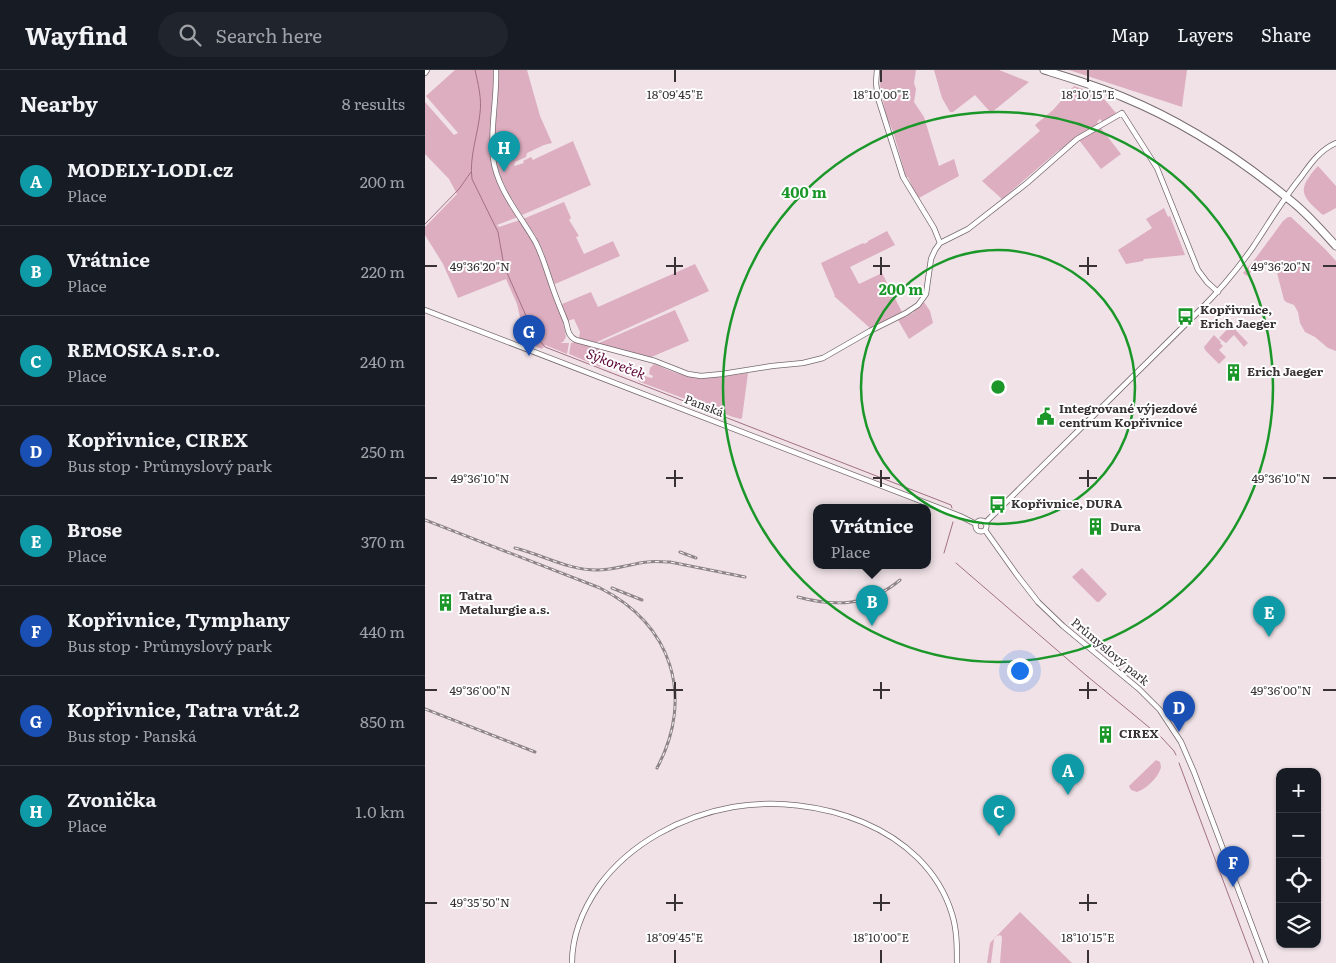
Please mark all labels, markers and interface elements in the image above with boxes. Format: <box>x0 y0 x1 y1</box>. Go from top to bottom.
search box <box>158 12 508 57</box>
text: Wayfind <box>25 17 128 52</box>
icon: search <box>176 21 204 49</box>
text: Search here <box>216 21 322 49</box>
text: Map <box>1111 21 1149 48</box>
text: Layers <box>1177 21 1233 48</box>
text: Share <box>1261 21 1311 48</box>
text: 18°09'45"E <box>647 85 704 103</box>
text: 18°10'00"E <box>853 85 909 103</box>
text: 18°10'15"E <box>1061 85 1115 103</box>
text: Nearby <box>20 87 98 118</box>
text: 8 results <box>342 91 405 115</box>
pin: H <box>488 131 520 172</box>
text: MODELY-LODI.cz <box>67 155 233 183</box>
text: A <box>30 169 42 193</box>
text: 200 m <box>360 169 405 193</box>
text: 400 m <box>781 180 827 203</box>
text: Place <box>67 183 107 207</box>
text: Vrátnice <box>67 245 150 273</box>
text: 49°36'20"N <box>450 257 510 275</box>
text: 49°36'20"N <box>1251 257 1311 275</box>
text: B <box>30 259 42 283</box>
text: 220 m <box>361 259 405 283</box>
text: Place <box>67 273 107 297</box>
text: 200 m <box>879 277 923 300</box>
place label: Kopřivnice, Erich Jaeger <box>1200 300 1277 332</box>
bus stop icon: Kopřivnice, Erich Jaeger <box>1176 307 1196 327</box>
pin: G <box>513 315 545 356</box>
text: REMOSKA s.r.o. <box>67 335 221 363</box>
water label: Sýkoreček <box>584 343 649 384</box>
text: C <box>30 349 42 373</box>
text: 240 m <box>360 349 405 373</box>
building icon: Erich Jaeger <box>1223 362 1243 382</box>
place label: Erich Jaeger <box>1247 362 1324 380</box>
text: Place <box>67 363 107 387</box>
centre of rings <box>989 378 1007 396</box>
street label: Panská <box>682 389 727 421</box>
place label: Integrované výjezdové centrum Kopřivnice <box>1059 399 1198 431</box>
public building icon: Integrované výjezdové centrum Kopřivnice <box>1035 406 1055 426</box>
text: Kopřivnice, CIREX <box>67 425 248 453</box>
text: D <box>30 439 42 463</box>
text: 250 m <box>361 439 405 463</box>
text: Bus stop · Průmyslový park <box>67 453 272 477</box>
text: 49°36'10"N <box>450 469 510 487</box>
text: 49°36'10"N <box>1251 469 1311 487</box>
bus stop icon: Kopřivnice, DURA <box>987 494 1007 514</box>
place label: Kopřivnice, DURA <box>1011 494 1122 512</box>
popup <box>813 504 931 569</box>
text: Vrátnice <box>831 511 913 539</box>
text: Brose <box>67 515 122 543</box>
building icon: Dura <box>1086 517 1106 537</box>
place label: Dura <box>1110 517 1141 535</box>
text: E <box>31 529 41 553</box>
text: 370 m <box>361 529 405 553</box>
text: Place <box>831 539 870 563</box>
text: Place <box>67 543 107 567</box>
pin: B <box>856 585 888 626</box>
place label: Tatra Metalurgie a.s. <box>459 586 550 618</box>
building icon: Tatra Metalurgie a.s. <box>435 593 455 613</box>
pin: E <box>1253 596 1285 637</box>
text: Kopřivnice, Tymphany <box>67 605 290 633</box>
street label: Průmyslový park <box>1068 613 1154 690</box>
text: F <box>31 619 41 643</box>
text: 440 m <box>359 619 405 643</box>
text: Bus stop · Průmyslový park <box>67 633 272 657</box>
your location <box>1007 658 1033 684</box>
text: 49°36'00"N <box>449 681 511 699</box>
text: 49°36'00"N <box>1250 681 1312 699</box>
pin: D <box>1163 691 1195 732</box>
text: Kopřivnice, Tatra vrát.2 <box>67 695 299 723</box>
text: G <box>30 709 42 733</box>
text: 850 m <box>360 709 405 733</box>
text: Bus stop · Panská <box>67 723 197 747</box>
building icon: CIREX <box>1095 724 1115 744</box>
place label: CIREX <box>1119 724 1159 742</box>
pin: A <box>1052 754 1084 795</box>
map controls <box>1276 768 1321 948</box>
button: + <box>1276 768 1321 813</box>
text: Zvonička <box>67 785 157 813</box>
pin: C <box>983 795 1015 836</box>
text: H <box>29 799 43 823</box>
text: 1.0 km <box>356 799 405 823</box>
text: Place <box>67 813 107 837</box>
button: − <box>1276 813 1321 858</box>
pin: F <box>1217 846 1249 887</box>
button: locate <box>1276 858 1321 903</box>
text: 49°35'50"N <box>450 893 510 911</box>
button: layers <box>1276 903 1321 948</box>
text: 18°09'45"E <box>647 928 704 946</box>
text: 18°10'00"E <box>853 928 909 946</box>
text: 18°10'15"E <box>1061 928 1115 946</box>

